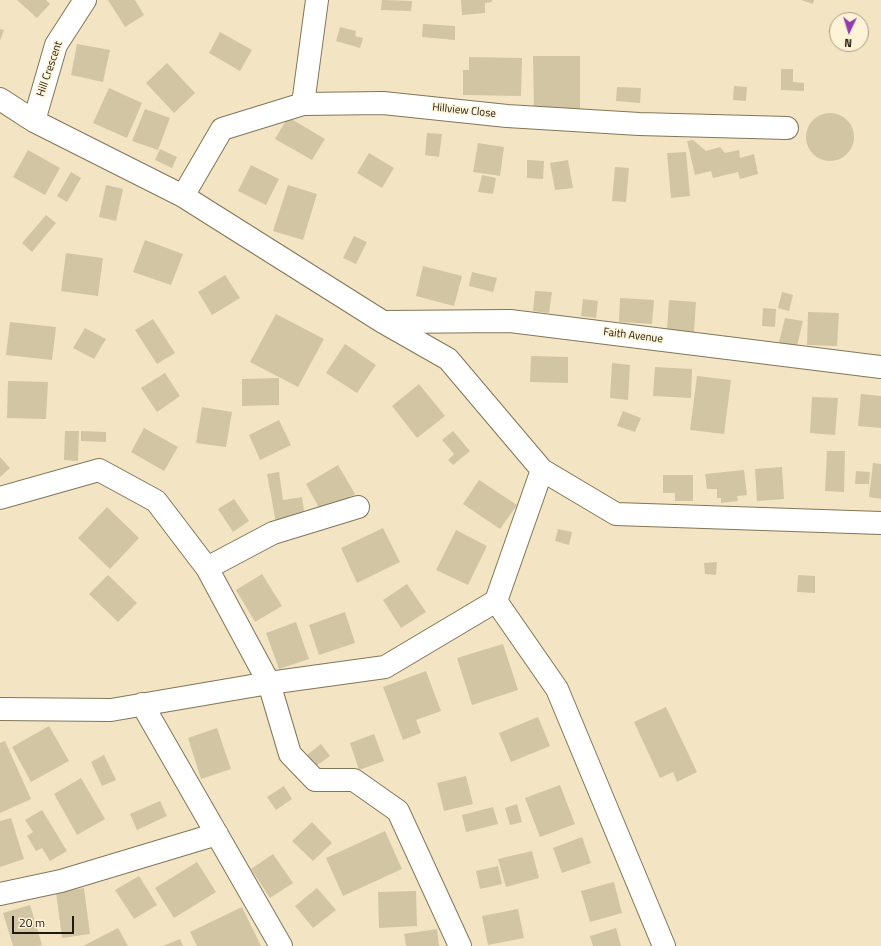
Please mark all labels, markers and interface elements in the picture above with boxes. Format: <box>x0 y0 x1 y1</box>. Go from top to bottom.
north arrow <box>829 12 869 52</box>
text: N <box>844 35 853 51</box>
street label: Hill Crescent <box>34 40 66 98</box>
street label: Hillview Close <box>432 101 496 121</box>
street label: Faith Avenue <box>602 326 664 346</box>
scale bar <box>14 908 76 934</box>
text: 20 m <box>19 913 45 932</box>

